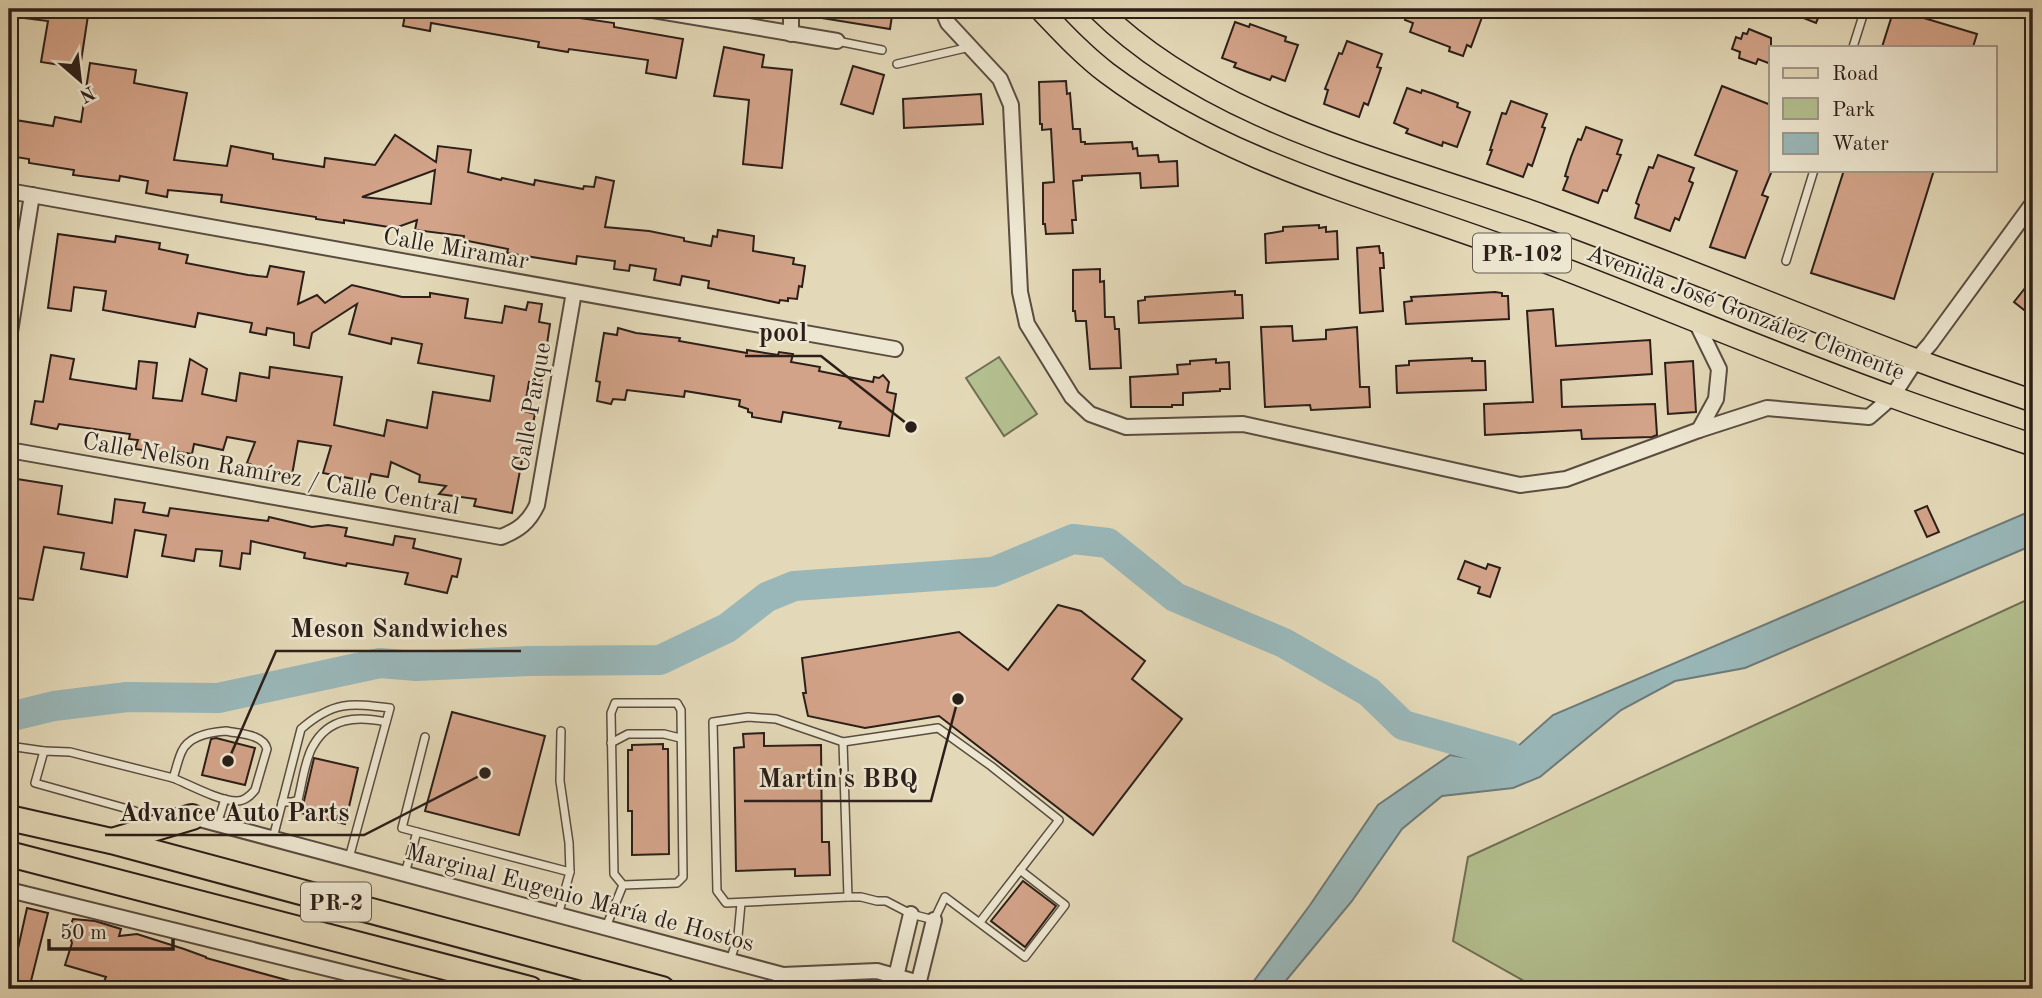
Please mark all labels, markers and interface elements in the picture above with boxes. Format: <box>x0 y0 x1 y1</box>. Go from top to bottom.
north arrow <box>46 46 116 116</box>
legend <box>1769 46 1996 172</box>
text: Road <box>1832 64 1879 85</box>
text: N <box>76 81 98 105</box>
text: Park <box>1832 100 1875 121</box>
text: Water <box>1832 134 1889 155</box>
street label: Calle Miramar <box>381 225 531 275</box>
road number: PR-102 <box>1473 234 1571 272</box>
street label: Avenida José González Clemente <box>1583 242 1908 386</box>
callout: pool <box>745 309 821 356</box>
text: pool <box>759 321 807 347</box>
street label: Calle Parque <box>510 340 556 474</box>
street label: Calle Nelson Ramírez / Calle Central <box>80 430 461 520</box>
callout: Meson Sandwiches <box>276 604 521 651</box>
text: Meson Sandwiches <box>290 617 508 643</box>
callout: Martin's BBQ <box>744 754 931 801</box>
text: Martin's BBQ <box>758 767 918 793</box>
callout: Advance Auto Parts <box>105 788 364 835</box>
text: Advance Auto Parts <box>119 801 349 827</box>
street label: Marginal Eugenio María de Hostos <box>403 841 756 957</box>
road number: PR-2 <box>301 882 371 922</box>
scale bar <box>49 907 173 951</box>
text: 50 m <box>60 923 107 944</box>

